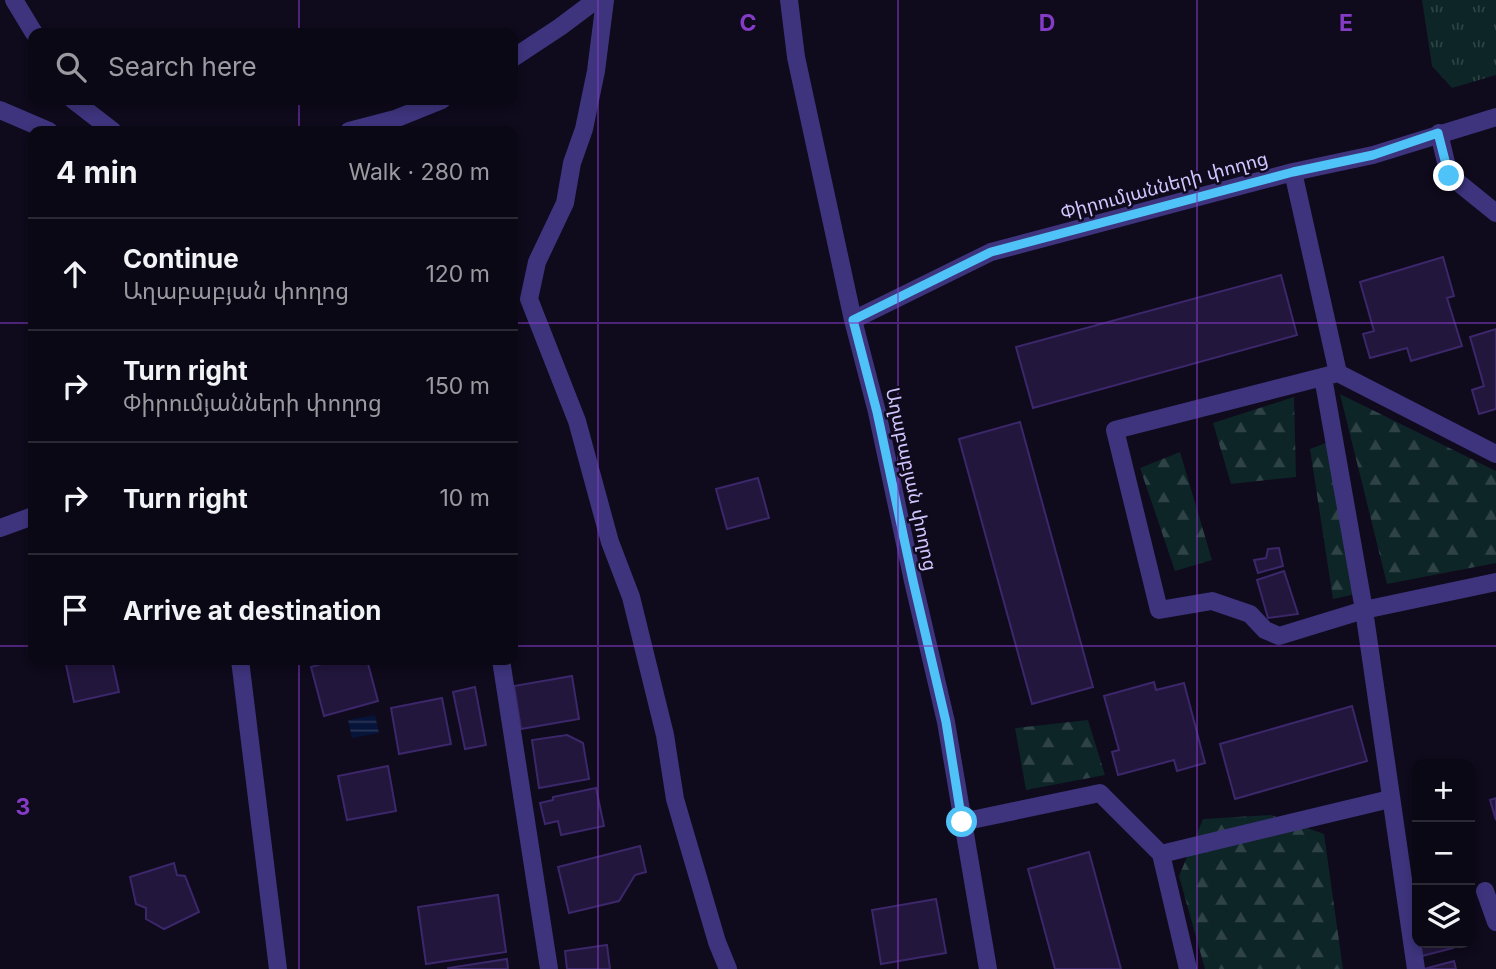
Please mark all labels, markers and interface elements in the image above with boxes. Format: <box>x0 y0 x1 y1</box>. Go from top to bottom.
text: C <box>739 9 757 37</box>
text: D <box>1039 9 1055 37</box>
text: E <box>1339 9 1353 37</box>
search box <box>28 28 518 105</box>
icon: search <box>52 48 90 86</box>
text: Search here <box>108 51 257 82</box>
street label: Փիրումյանների փողոց <box>1058 147 1270 224</box>
text: 4 min <box>56 154 138 190</box>
text: Walk · 280 m <box>348 158 490 186</box>
route end <box>1433 160 1464 191</box>
text: Continue <box>123 243 239 274</box>
icon: ahead <box>56 255 94 293</box>
text: 120 m <box>425 260 490 288</box>
text: Աղաբաբյան փողոց <box>123 277 349 305</box>
text: Turn right <box>123 355 248 386</box>
icon: right <box>56 367 94 405</box>
text: 150 m <box>426 372 490 400</box>
street label: Աղաբաբյան փողոց <box>881 385 942 573</box>
text: Փիրումյանների փողոց <box>123 389 382 417</box>
icon: right <box>56 479 94 517</box>
text: Turn right <box>123 483 248 514</box>
text: 10 m <box>440 484 490 512</box>
icon: arrive <box>56 591 94 629</box>
text: Arrive at destination <box>123 595 382 626</box>
map controls <box>1412 759 1475 948</box>
button: + <box>1412 759 1475 822</box>
text: 3 <box>16 793 30 821</box>
route start <box>946 806 977 837</box>
button: − <box>1412 822 1475 885</box>
button: layers <box>1412 885 1475 948</box>

